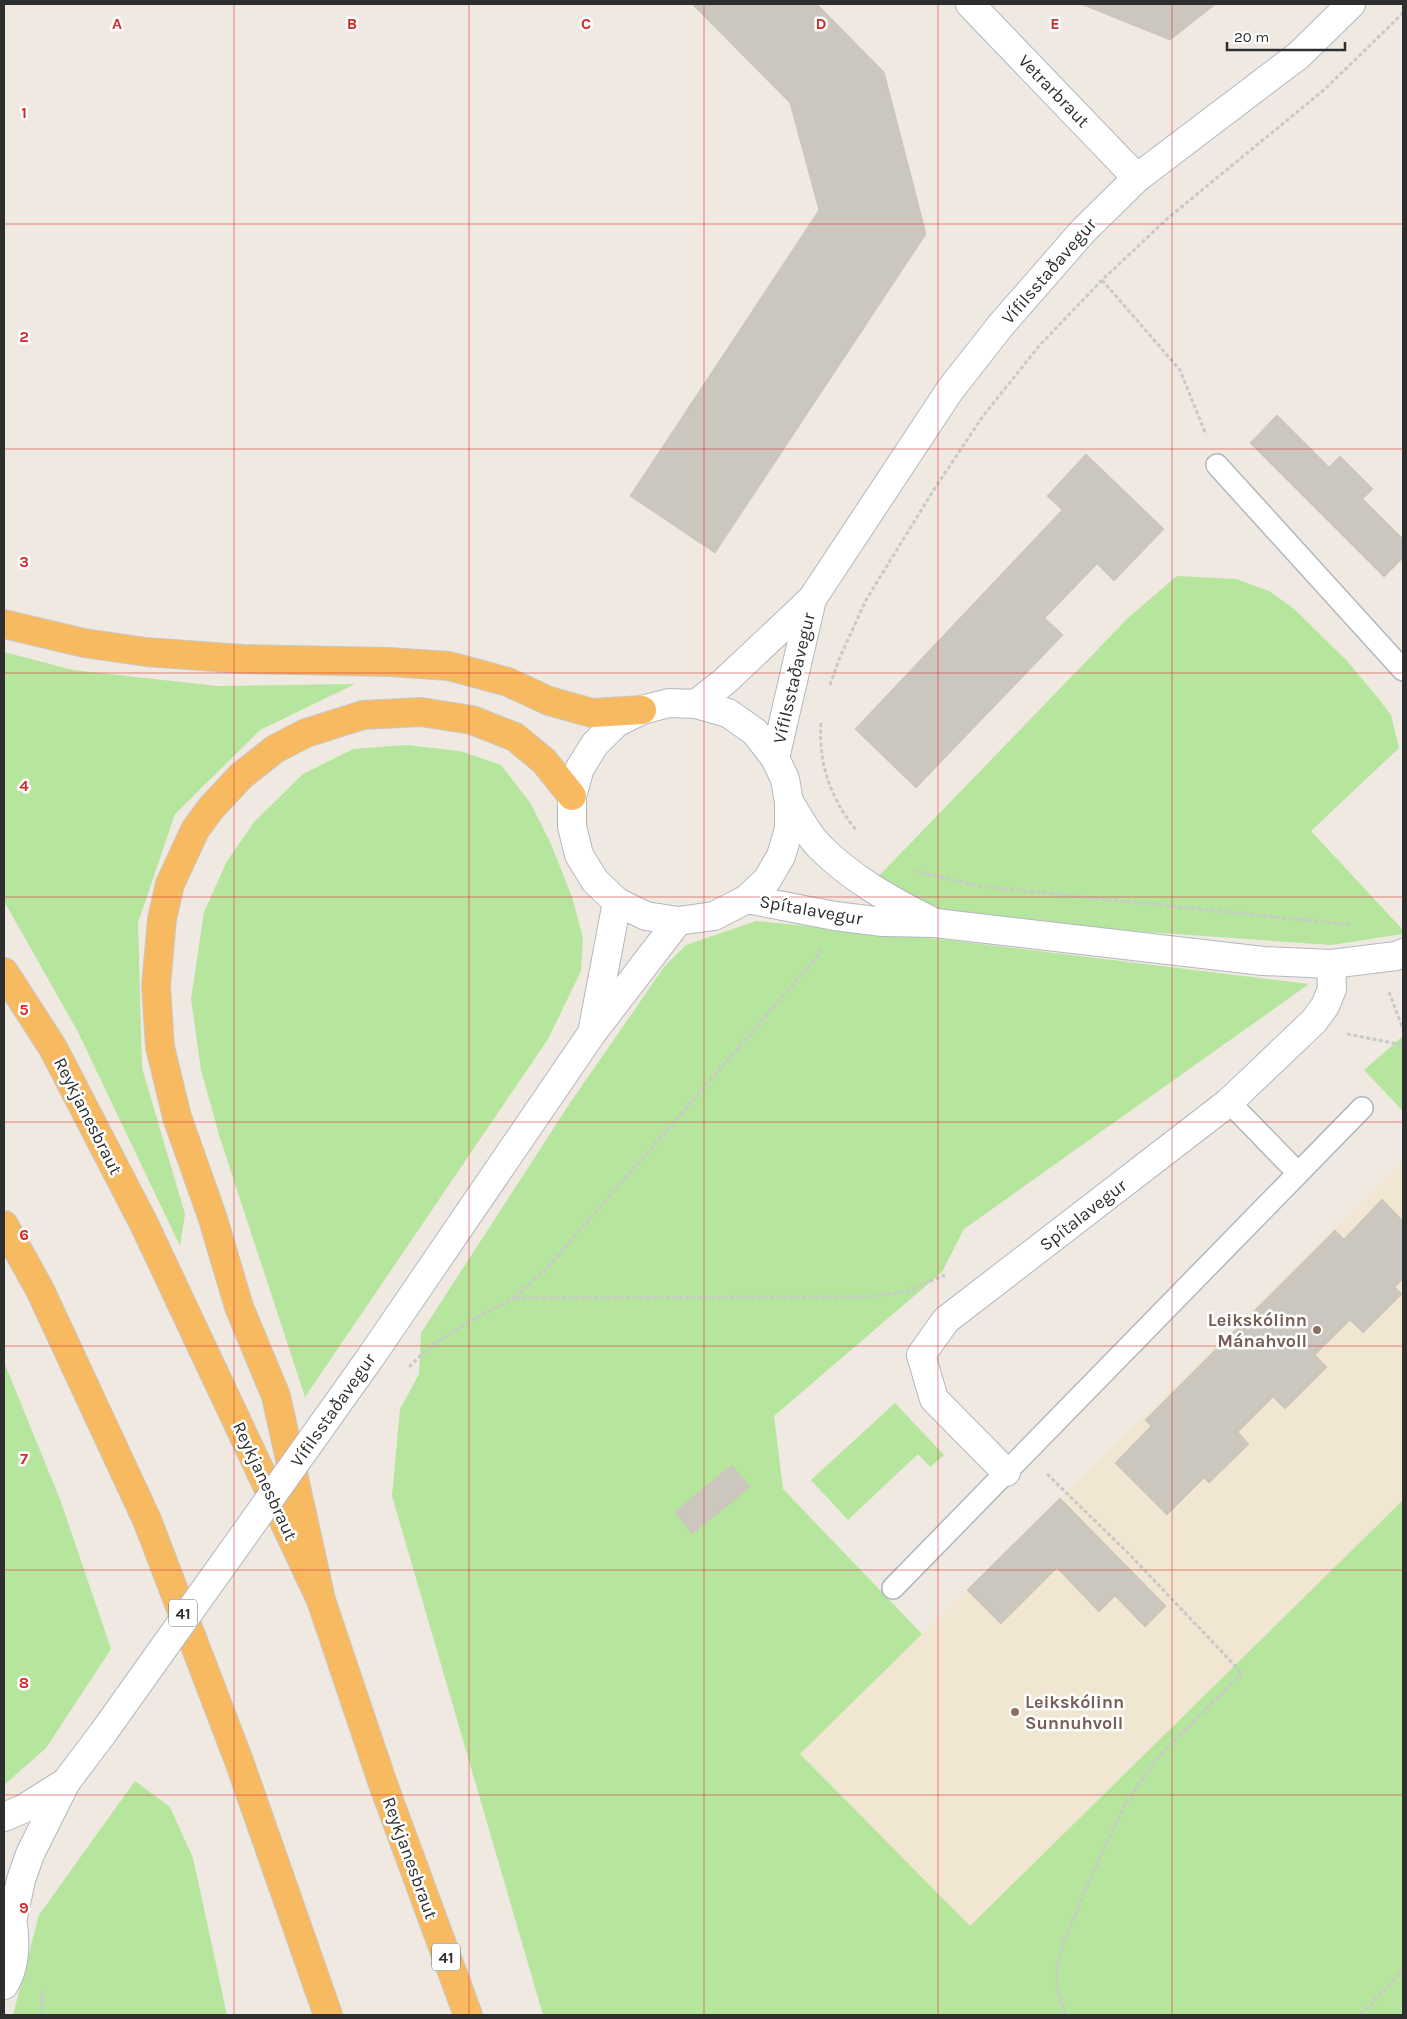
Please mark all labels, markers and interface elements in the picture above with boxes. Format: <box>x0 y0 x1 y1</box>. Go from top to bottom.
text: A <box>112 14 122 33</box>
text: B <box>347 14 357 33</box>
text: C <box>581 14 591 33</box>
text: D <box>816 14 827 33</box>
text: E <box>1050 14 1060 33</box>
scale bar <box>1227 20 1344 52</box>
text: 20 m <box>1234 28 1269 46</box>
street label: Vetrarbraut <box>1014 50 1094 132</box>
text: 1 <box>21 103 27 122</box>
street label: Vífilsstaðavegur <box>997 213 1101 329</box>
text: 2 <box>19 327 29 346</box>
text: 3 <box>19 552 29 571</box>
street label: Vífilsstaðavegur <box>768 610 820 746</box>
text: 4 <box>19 776 29 795</box>
street label: Spítalavegur <box>758 890 865 930</box>
text: 5 <box>19 1000 29 1019</box>
street label: Reykjanesbraut <box>49 1054 127 1178</box>
street label: Spítalavegur <box>1035 1174 1131 1256</box>
text: 6 <box>19 1225 29 1244</box>
place label: Leikskólinn Mánahvoll <box>1208 1309 1307 1352</box>
marker: Leikskólinn Mánahvoll <box>1311 1324 1323 1336</box>
street label: Vífilsstaðavegur <box>286 1349 381 1471</box>
street label: Reykjanesbraut <box>228 1418 302 1544</box>
text: 7 <box>20 1449 28 1468</box>
road number: 41 <box>169 1600 197 1626</box>
text: 8 <box>19 1673 29 1692</box>
place label: Leikskólinn Sunnuhvoll <box>1025 1691 1124 1734</box>
marker: Leikskólinn Sunnuhvoll <box>1009 1706 1021 1718</box>
street label: Reykjanesbraut <box>378 1794 442 1922</box>
text: 9 <box>19 1898 29 1917</box>
road number: 41 <box>432 1944 460 1970</box>

